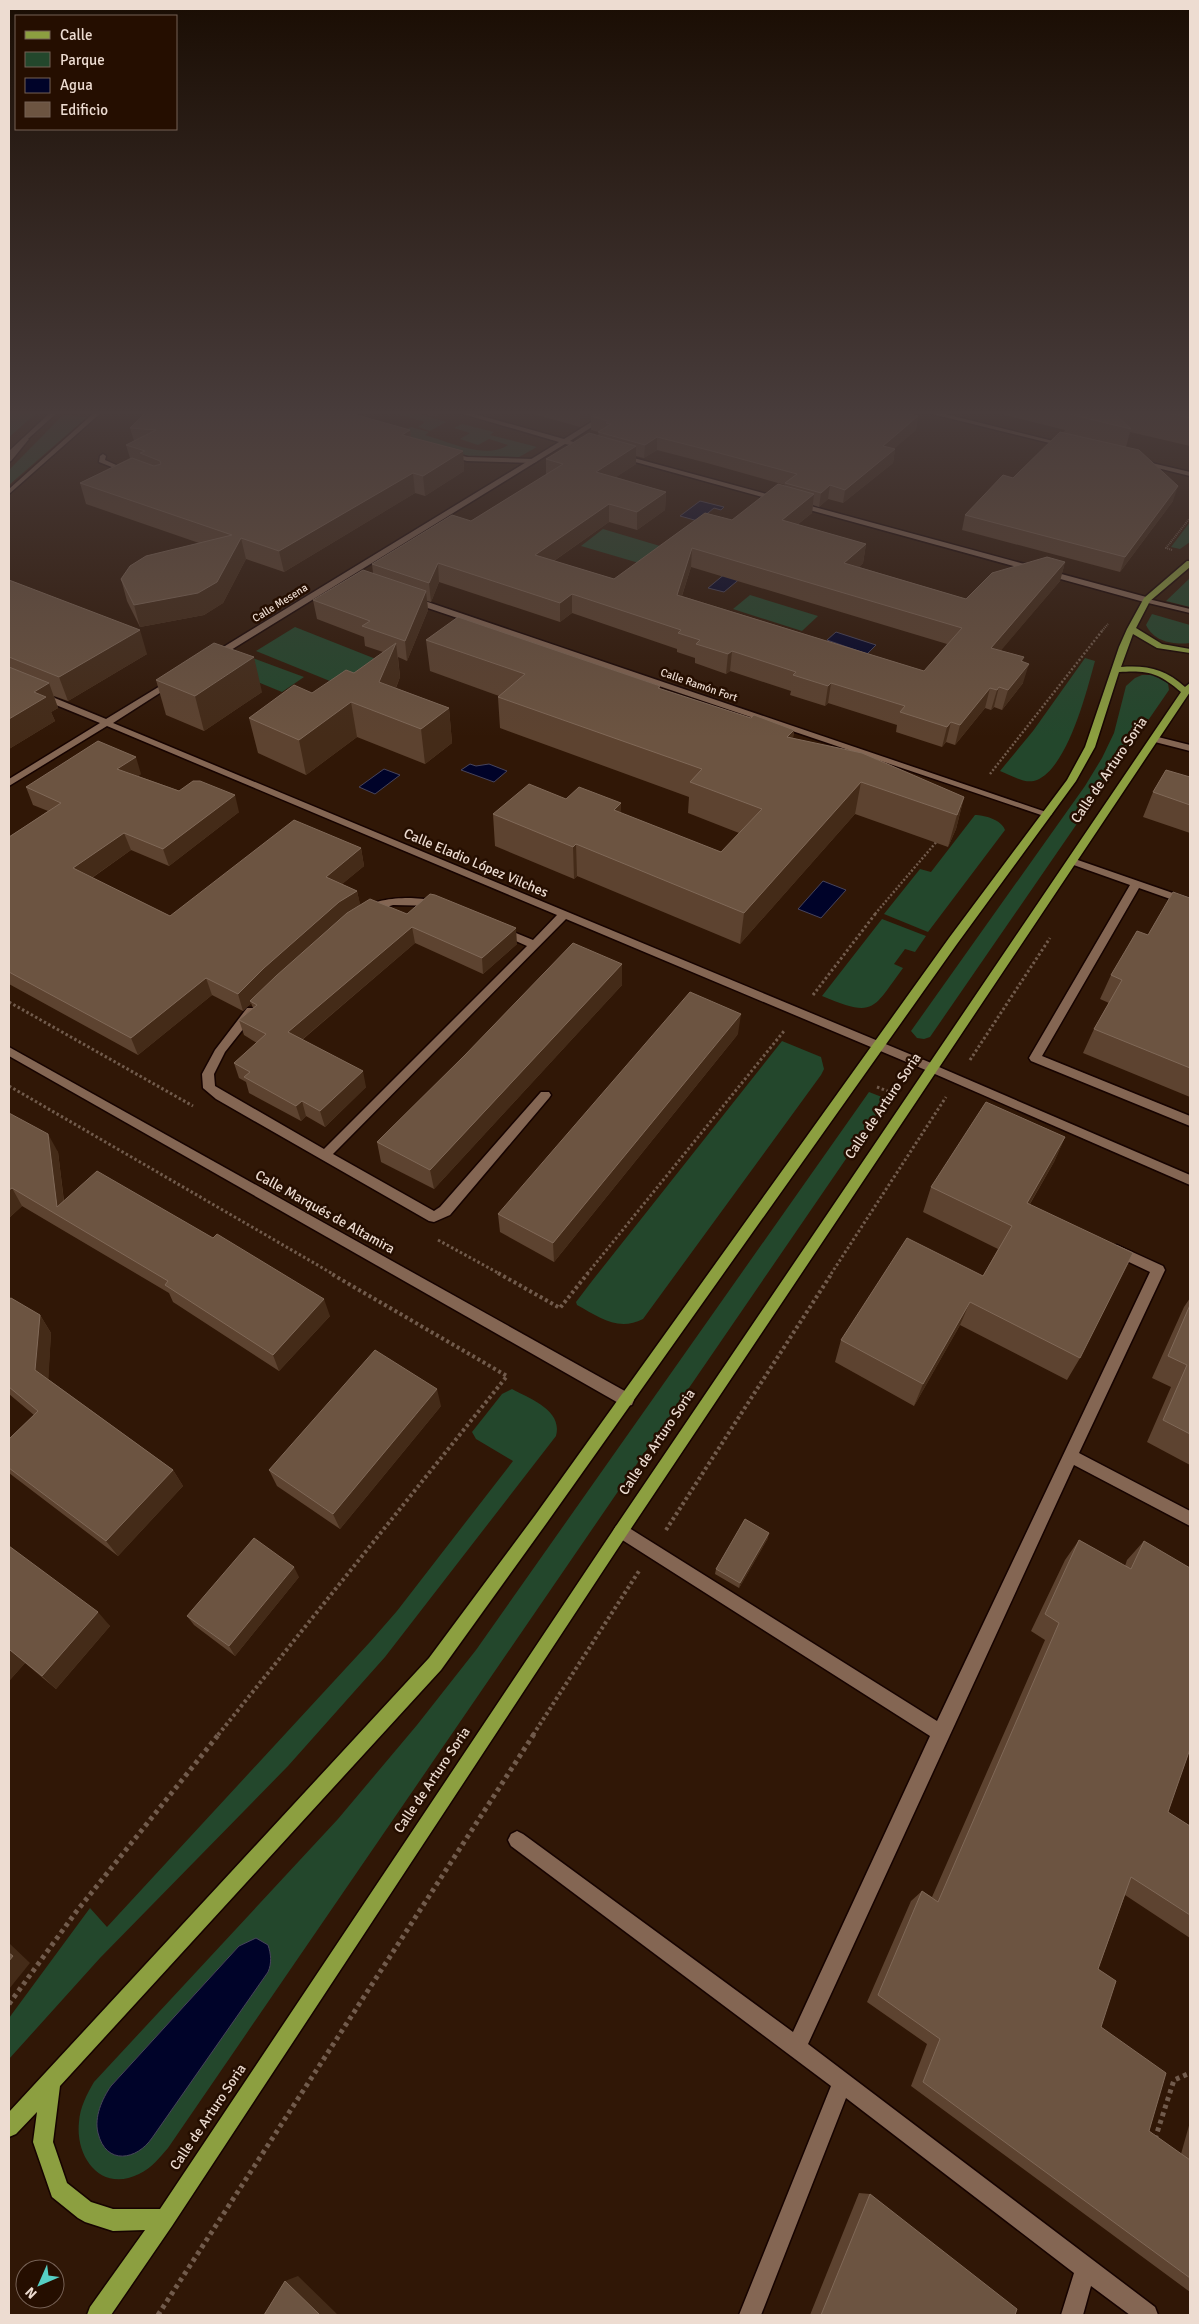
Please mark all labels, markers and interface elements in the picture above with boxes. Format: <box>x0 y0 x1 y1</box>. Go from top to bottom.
legend <box>15 15 178 130</box>
text: Calle <box>60 26 93 44</box>
text: Parque <box>60 51 105 69</box>
text: Agua <box>60 76 93 94</box>
text: Edificio <box>60 101 108 119</box>
street label: Calle Mesena <box>250 581 310 625</box>
street label: Calle Ramón Fort <box>659 666 739 704</box>
street label: Calle de Arturo Soria <box>1067 714 1151 826</box>
street label: Calle Eladio López Vilches <box>401 825 551 901</box>
street label: Calle de Arturo Soria <box>841 1050 925 1162</box>
street label: Calle Marqués de Altamira <box>252 1166 398 1258</box>
street label: Calle de Arturo Soria <box>615 1386 699 1498</box>
street label: Calle de Arturo Soria <box>390 1724 474 1836</box>
street label: Calle de Arturo Soria <box>166 2061 250 2173</box>
north arrow <box>15 2259 65 2309</box>
text: N <box>22 2283 41 2302</box>

